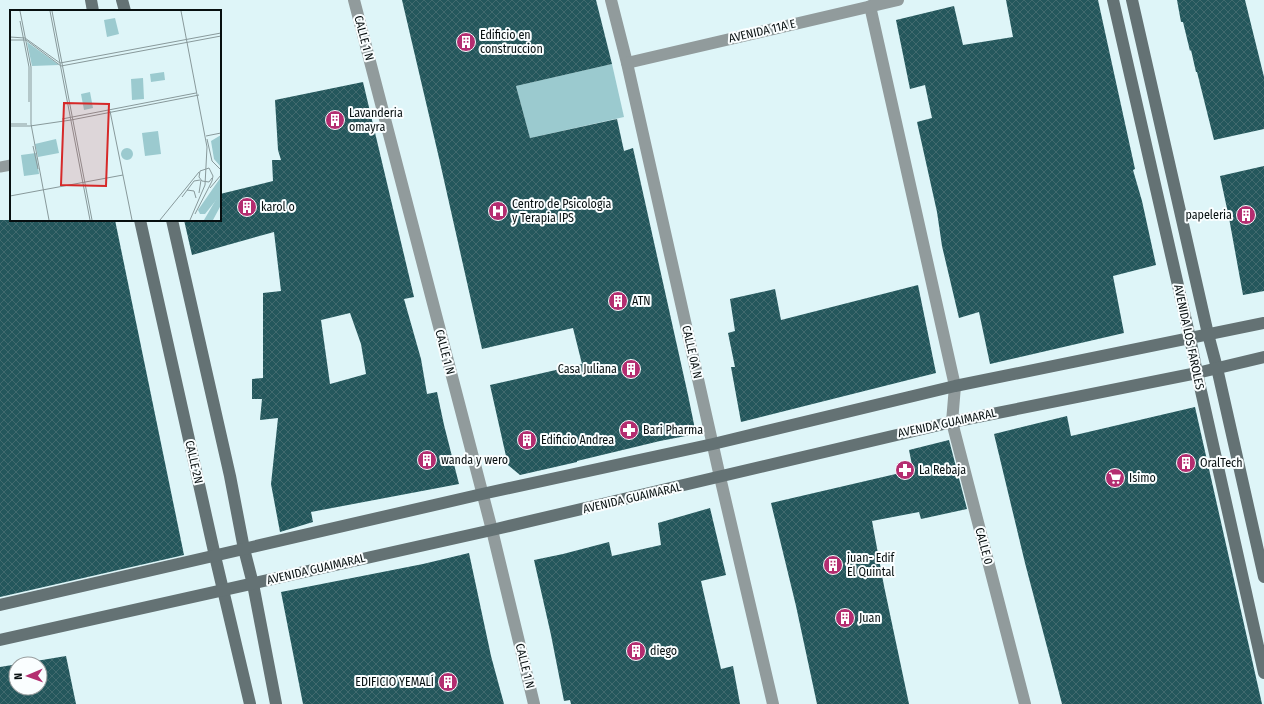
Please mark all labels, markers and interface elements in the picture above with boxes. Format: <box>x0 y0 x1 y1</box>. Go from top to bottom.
inset map <box>10 10 221 221</box>
street label: CALLE 1 N <box>351 14 377 62</box>
street label: AVENIDA 11A E <box>727 16 797 45</box>
place label: Edificio en construccion <box>480 28 543 56</box>
building icon: Edificio en construccion <box>455 31 477 53</box>
place label: Lavanderia omayra <box>349 106 403 134</box>
building icon: Lavanderia omayra <box>324 109 346 131</box>
building icon: karol o <box>236 196 258 218</box>
place label: Centro de Psicologia y Terapia IPS <box>512 197 612 225</box>
place label: karol o <box>261 200 295 214</box>
hospital icon: Centro de Psicologia y Terapia IPS <box>487 200 509 222</box>
building icon: papeleria <box>1235 204 1257 226</box>
place label: papeleria <box>1185 208 1232 222</box>
street label: AVENIDA LOS FAROLES <box>1171 283 1207 391</box>
building icon: ATN <box>607 290 629 312</box>
place label: ATN <box>632 294 651 308</box>
street label: CALLE 0A N <box>679 324 705 380</box>
street label: CALLE 1 N <box>432 328 458 376</box>
building icon: Casa Juliana <box>620 358 642 380</box>
place label: Casa Juliana <box>558 362 617 376</box>
street label: AVENIDA GUAIMARAL <box>896 406 998 440</box>
pharmacy icon: Bari Pharma <box>618 419 640 441</box>
place label: Bari Pharma <box>643 423 703 437</box>
building icon: Edificio Andrea <box>516 429 538 451</box>
place label: Edificio Andrea <box>541 433 614 447</box>
street label: CALLE 2N <box>182 439 206 485</box>
building icon: wanda y wero <box>416 449 438 471</box>
building icon: OralTech <box>1175 452 1197 474</box>
place label: wanda y wero <box>441 453 508 467</box>
place label: OralTech <box>1200 456 1243 470</box>
pharmacy icon: La Rebaja <box>894 459 916 481</box>
place label: La Rebaja <box>919 463 966 477</box>
supermarket icon: Isimo <box>1104 467 1126 489</box>
place label: Isimo <box>1129 471 1156 485</box>
street label: AVENIDA GUAIMARAL <box>581 480 683 516</box>
street label: CALLE 0 <box>972 526 996 566</box>
street label: AVENIDA GUAIMARAL <box>265 551 367 587</box>
place label: juan- Edif El Quintal <box>846 551 896 579</box>
building icon: juan- Edif El Quintal <box>822 554 844 576</box>
building icon: Juan <box>834 607 856 629</box>
place label: Juan <box>859 611 881 625</box>
building icon: diego <box>625 640 647 662</box>
street label: CALLE 1 N <box>513 642 537 690</box>
place label: diego <box>650 644 677 658</box>
north arrow <box>8 656 48 696</box>
building icon: EDIFICIO YEMALÍ <box>437 671 459 693</box>
text: N <box>12 673 25 680</box>
place label: EDIFICIO YEMALÍ <box>355 674 434 689</box>

